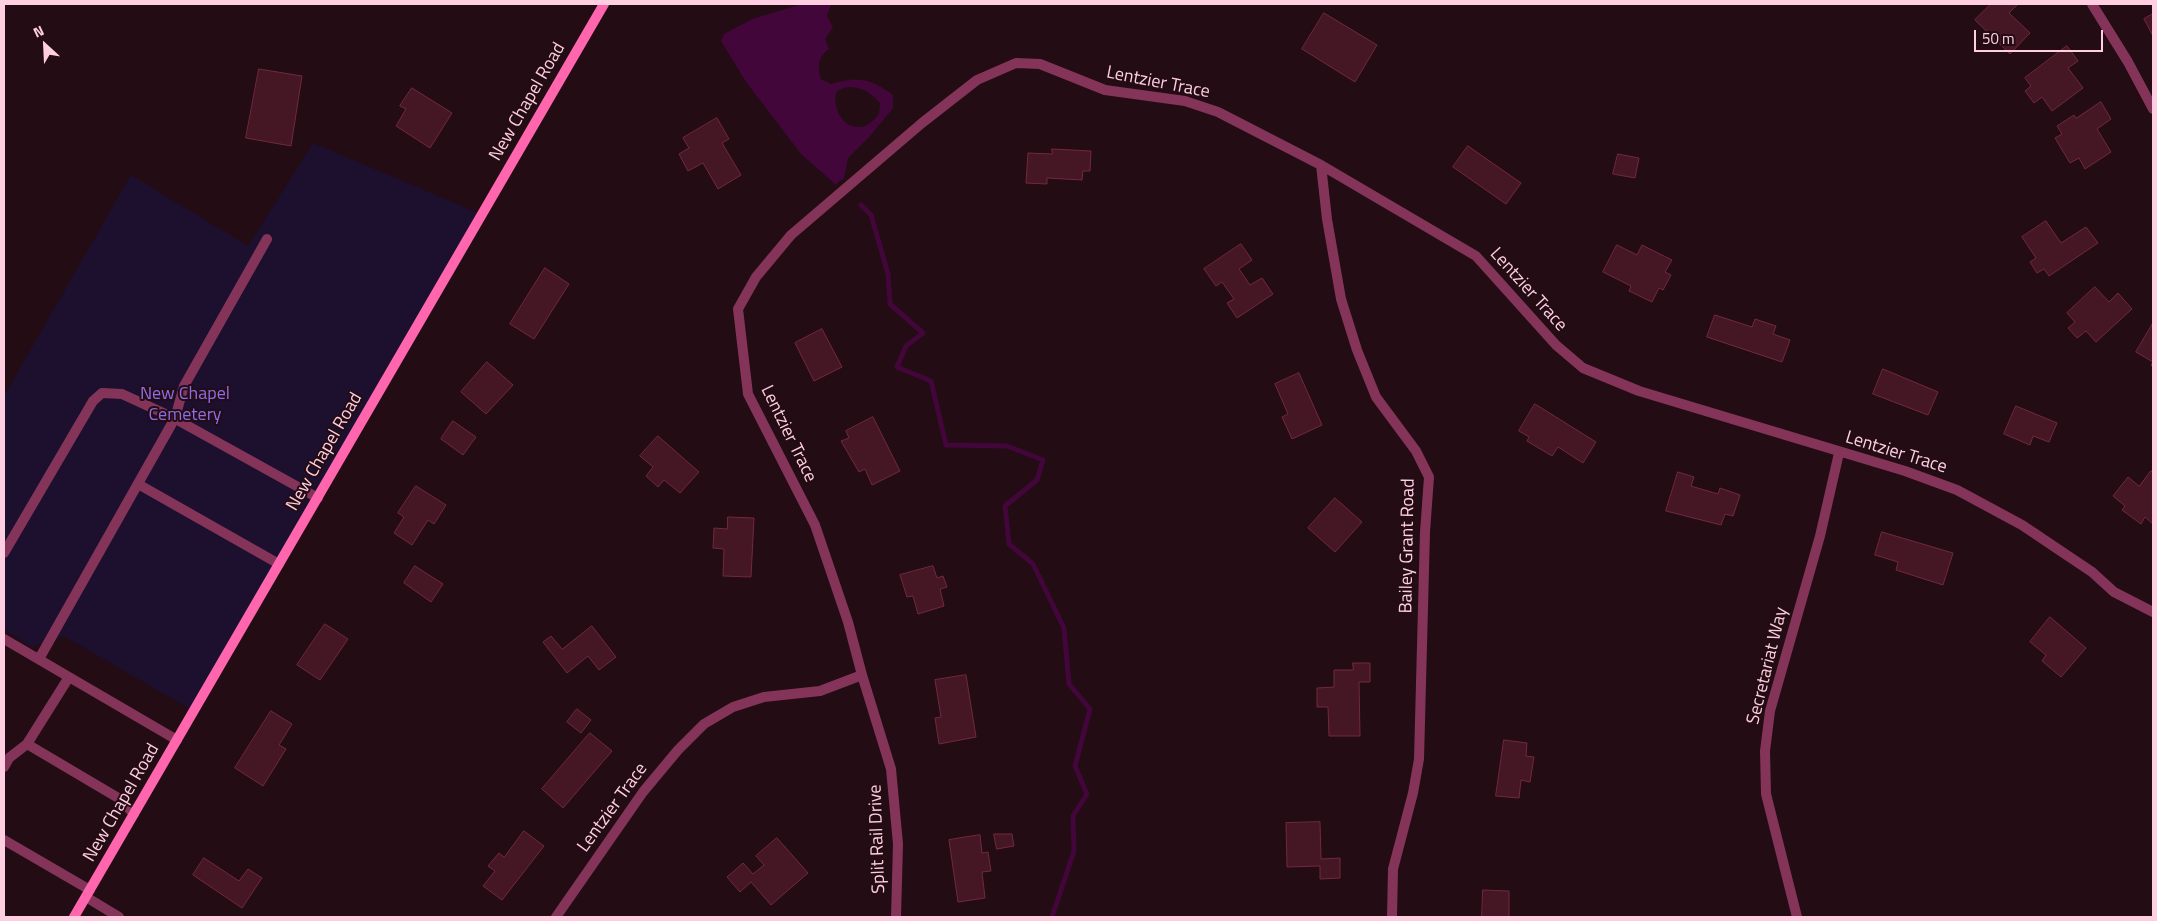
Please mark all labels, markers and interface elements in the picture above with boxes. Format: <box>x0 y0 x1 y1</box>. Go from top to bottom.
text: N <box>30 19 47 43</box>
north arrow <box>20 20 70 70</box>
scale bar <box>1977 20 2106 52</box>
text: 50 m <box>1982 27 2015 50</box>
street label: New Chapel Road <box>485 39 571 165</box>
street label: Lentzier Trace <box>1104 62 1212 104</box>
street label: Lentzier Trace <box>1485 244 1571 336</box>
street label: Lentzier Trace <box>755 382 821 486</box>
park label: New Chapel Cemetery <box>140 384 230 426</box>
street label: New Chapel Road <box>282 389 368 515</box>
street label: Lentzier Trace <box>1843 427 1949 479</box>
street label: Bailey Grant Road <box>1396 478 1420 614</box>
street label: Secretariat Way <box>1743 605 1793 727</box>
street label: New Chapel Road <box>79 740 165 866</box>
street label: Lentzier Trace <box>573 759 653 857</box>
street label: Split Rail Drive <box>865 784 891 894</box>

